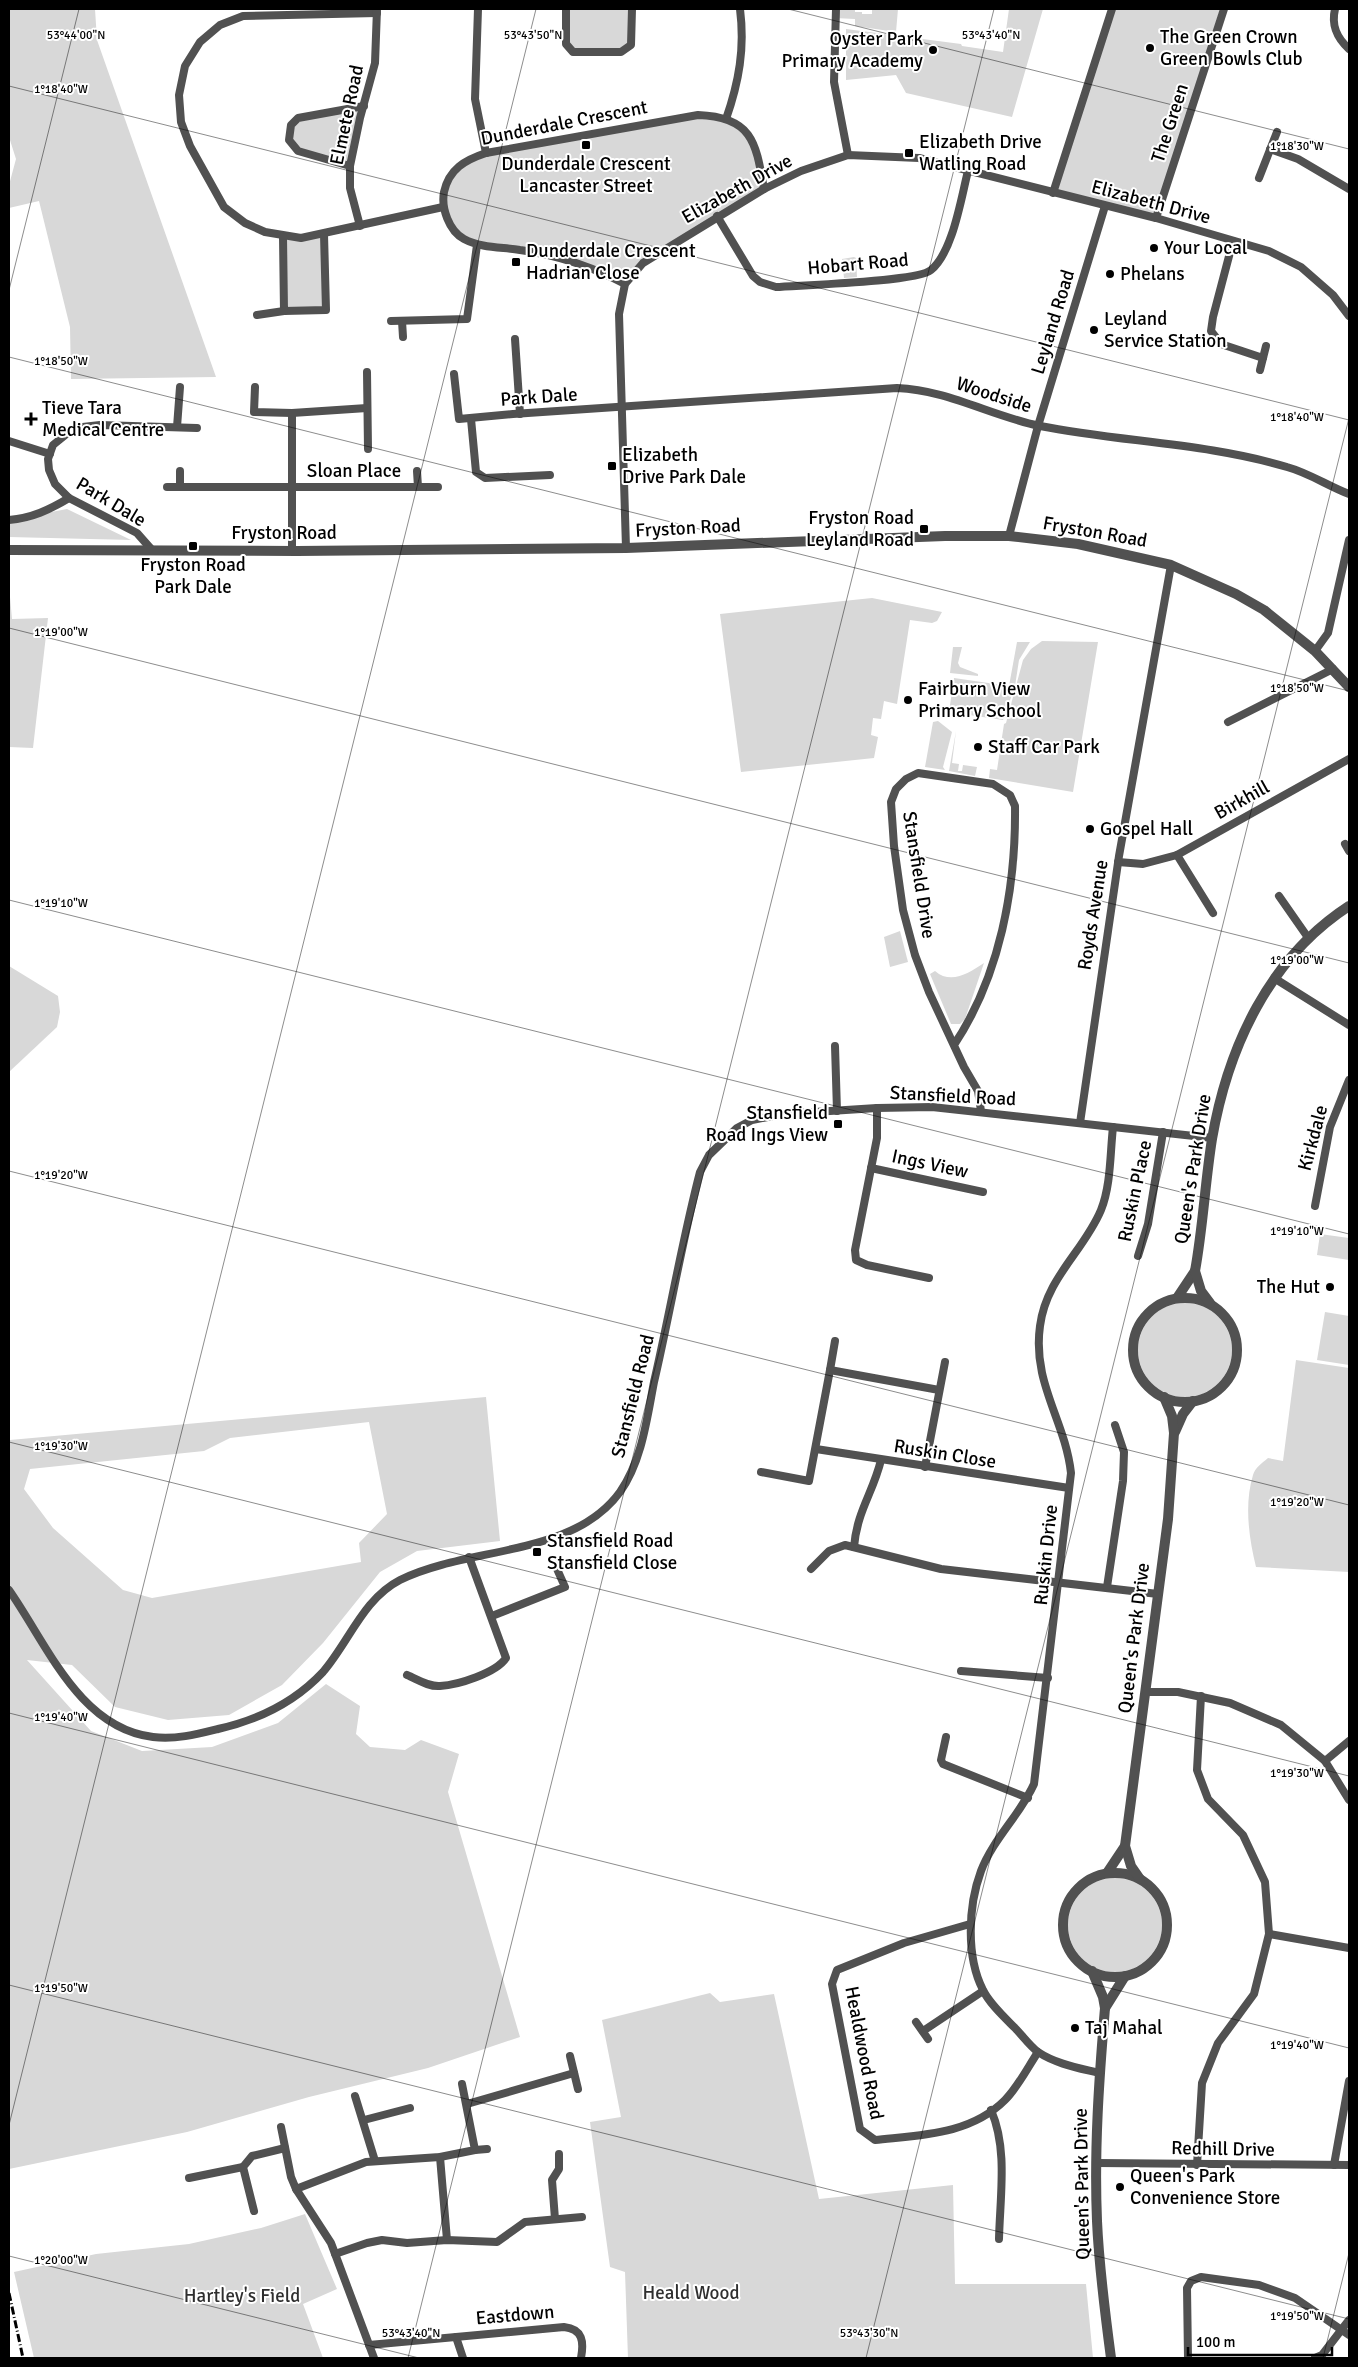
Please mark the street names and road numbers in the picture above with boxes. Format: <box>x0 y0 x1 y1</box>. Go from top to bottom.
street label: Elmete Road <box>325 63 369 167</box>
street label: The Green <box>1146 80 1194 166</box>
street label: Dunderdale Crescent <box>478 95 650 151</box>
street label: Elizabeth Drive <box>678 149 796 229</box>
street label: Elizabeth Drive <box>1089 175 1213 229</box>
street label: Hobart Road <box>807 248 909 280</box>
street label: Leyland Road <box>1026 267 1080 377</box>
street label: Woodside <box>953 371 1035 419</box>
street label: Park Dale <box>500 382 578 412</box>
street label: Sloan Place <box>307 459 401 483</box>
street label: Park Dale <box>72 472 150 532</box>
street label: Fryston Road <box>1041 511 1149 553</box>
street label: Fryston Road <box>635 513 741 543</box>
street label: Fryston Road <box>231 521 337 545</box>
street label: Birkhill <box>1210 775 1274 825</box>
street label: Stansfield Drive <box>897 810 941 940</box>
street label: Royds Avenue <box>1072 858 1114 972</box>
street label: Stansfield Road <box>889 1081 1017 1111</box>
street label: Queen's Park Drive <box>1169 1092 1217 1246</box>
street label: Kirkdale <box>1293 1102 1333 1174</box>
street label: Ruskin Place <box>1113 1138 1157 1244</box>
street label: Ings View <box>890 1144 971 1184</box>
street label: Stansfield Road <box>606 1332 660 1460</box>
street label: Ruskin Close <box>892 1434 998 1474</box>
street label: Ruskin Drive <box>1029 1503 1063 1607</box>
street label: Queen's Park Drive <box>1113 1561 1155 1715</box>
street label: Healdwood Road <box>839 1984 889 2122</box>
street label: Queen's Park Drive <box>1069 2108 1095 2260</box>
street label: Redhill Drive <box>1171 2136 1275 2162</box>
street label: Eastdown <box>475 2300 555 2330</box>

